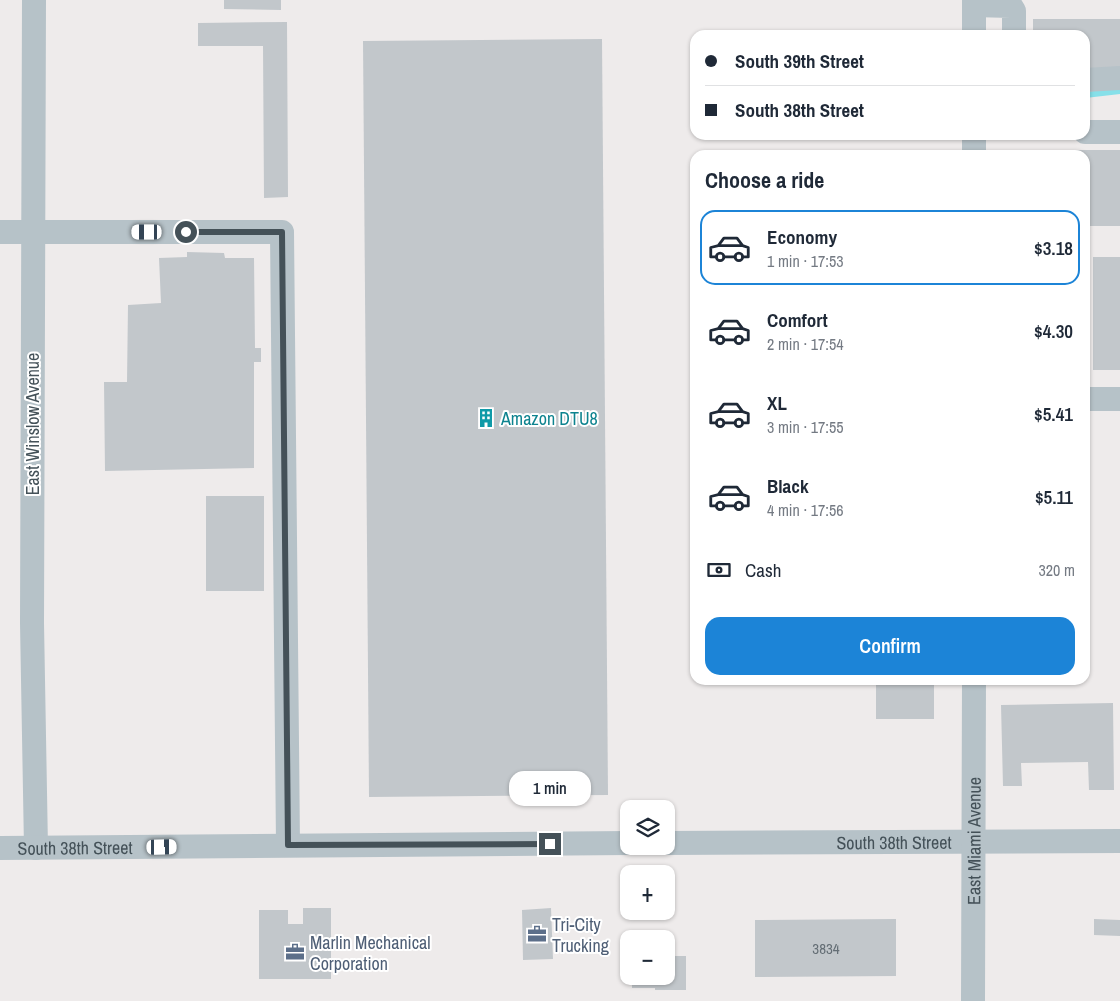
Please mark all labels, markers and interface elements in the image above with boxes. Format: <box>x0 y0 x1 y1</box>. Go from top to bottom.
text: South 39th Street <box>735 48 864 74</box>
text: South 38th Street <box>735 97 864 123</box>
text: Choose a ride <box>705 165 824 195</box>
route start <box>175 221 197 243</box>
text: Economy <box>767 224 837 250</box>
car <box>132 225 162 240</box>
icon: car <box>707 225 752 270</box>
text: $3.18 <box>1034 235 1073 261</box>
text: 1 min · 17:53 <box>767 250 844 272</box>
text: Comfort <box>767 307 828 333</box>
icon: car <box>707 308 752 353</box>
text: $4.30 <box>1034 318 1073 344</box>
text: 2 min · 17:54 <box>767 333 844 355</box>
street label: East Winslow Avenue <box>20 353 45 495</box>
text: XL <box>767 390 787 416</box>
icon: car <box>707 391 752 436</box>
text: $5.41 <box>1034 401 1073 427</box>
place label: Amazon DTU8 <box>500 406 598 431</box>
building icon: Amazon DTU8 <box>475 407 497 429</box>
text: 3 min · 17:55 <box>767 416 844 438</box>
text: Black <box>767 473 809 499</box>
icon: car <box>707 474 752 519</box>
text: $5.11 <box>1035 484 1073 510</box>
text: 4 min · 17:56 <box>767 499 844 521</box>
icon: cash <box>705 556 733 584</box>
text: Cash <box>745 557 781 583</box>
text: 320 m <box>1039 559 1075 581</box>
button: Confirm <box>705 617 1075 675</box>
callout: 1 min <box>509 772 591 806</box>
text: 1 min <box>533 777 567 799</box>
street label: East Miami Avenue <box>961 777 986 905</box>
map controls <box>620 800 675 985</box>
button: layers <box>620 800 675 855</box>
street label: South 38th Street <box>836 829 952 855</box>
route end <box>539 833 561 855</box>
street label: South 38th Street <box>17 834 133 860</box>
car <box>146 839 177 855</box>
button: + <box>620 865 675 920</box>
place label: Tri-City Trucking <box>552 912 610 958</box>
office icon: Tri-City Trucking <box>526 923 548 945</box>
place label: Marlin Mechanical Corporation <box>310 930 431 976</box>
button: − <box>620 930 675 985</box>
house number: 3834 <box>812 938 840 959</box>
office icon: Marlin Mechanical Corporation <box>284 941 306 963</box>

